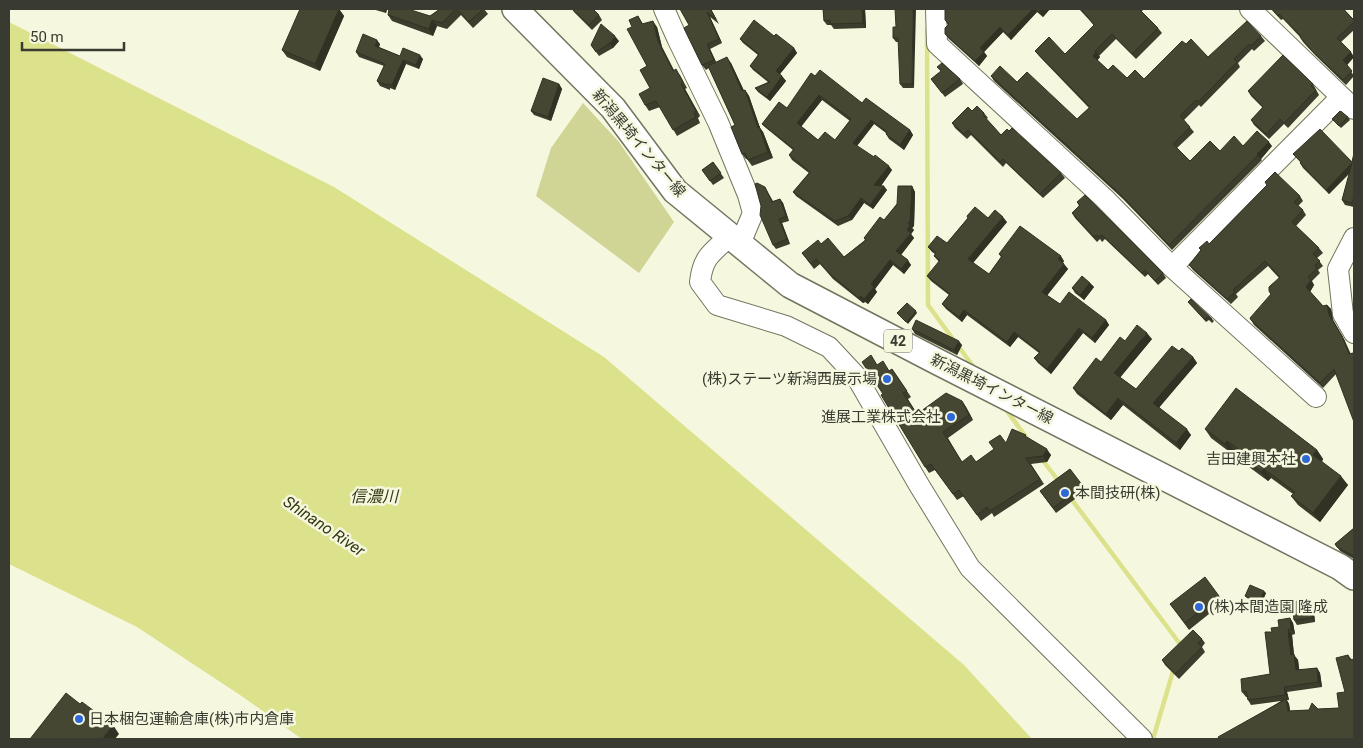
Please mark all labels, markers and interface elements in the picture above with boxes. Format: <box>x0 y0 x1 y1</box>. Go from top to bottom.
scale bar <box>22 20 125 52</box>
text: 50 m <box>30 28 64 46</box>
street label: 新潟黒埼インター線 <box>589 86 689 200</box>
road number: 42 <box>884 330 912 352</box>
street label: 新潟黒埼インター線 <box>928 350 1056 428</box>
place label: (株)ステーツ新潟西展示場 <box>702 370 877 388</box>
marker: (株)ステーツ新潟西展示場 <box>881 373 893 385</box>
place label: 進展工業株式会社 <box>821 408 941 426</box>
marker: 進展工業株式会社 <box>945 411 957 423</box>
place label: 吉田建興本社 <box>1206 450 1296 468</box>
marker: 吉田建興本社 <box>1300 453 1312 465</box>
place label: 本間技研(株) <box>1075 484 1160 502</box>
water label: 信濃川 <box>350 487 400 506</box>
marker: 本間技研(株) <box>1059 487 1071 499</box>
water label: Shinano River <box>280 492 369 561</box>
place label: (株)本間造園 隆成 <box>1209 598 1328 616</box>
marker: (株)本間造園 隆成 <box>1193 601 1205 613</box>
place label: 日本梱包運輸倉庫(株)市内倉庫 <box>89 710 294 728</box>
marker: 日本梱包運輸倉庫(株)市内倉庫 <box>73 713 85 725</box>

